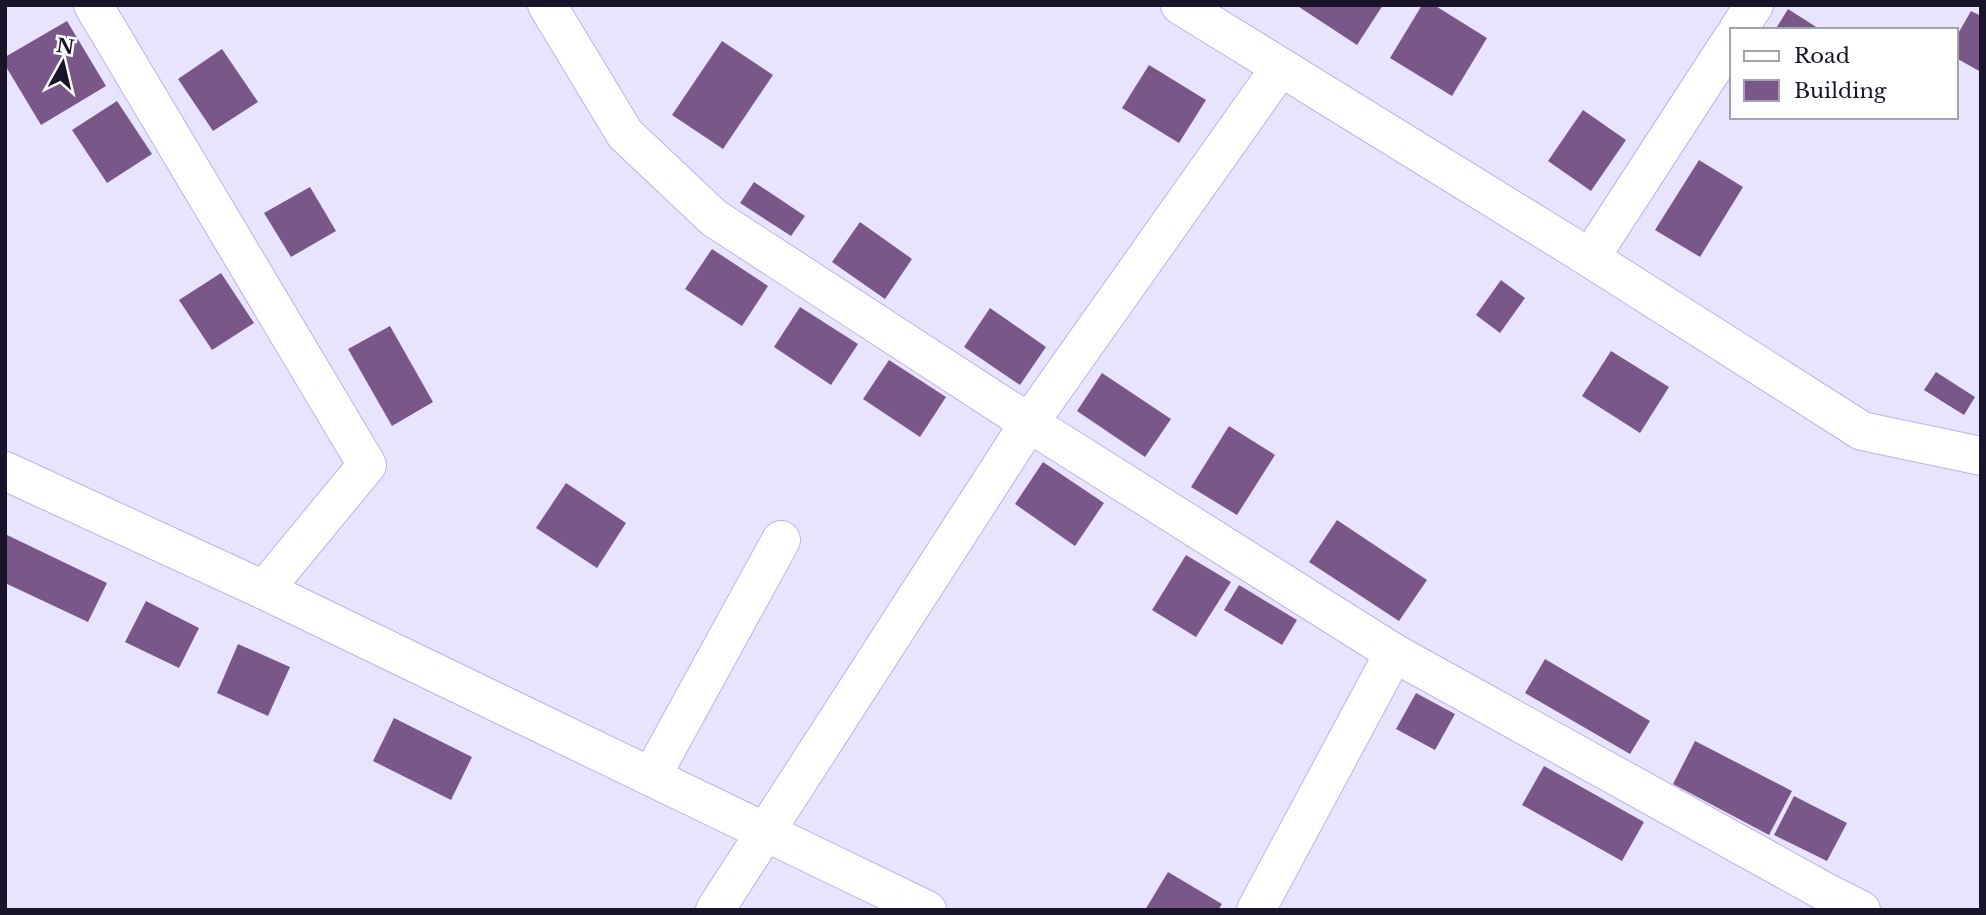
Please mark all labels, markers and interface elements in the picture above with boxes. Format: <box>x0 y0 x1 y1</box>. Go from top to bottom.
north arrow <box>28 28 98 98</box>
legend <box>1730 28 1958 119</box>
text: N <box>55 34 76 59</box>
text: Road <box>1794 43 1850 69</box>
text: Building <box>1794 78 1887 104</box>

